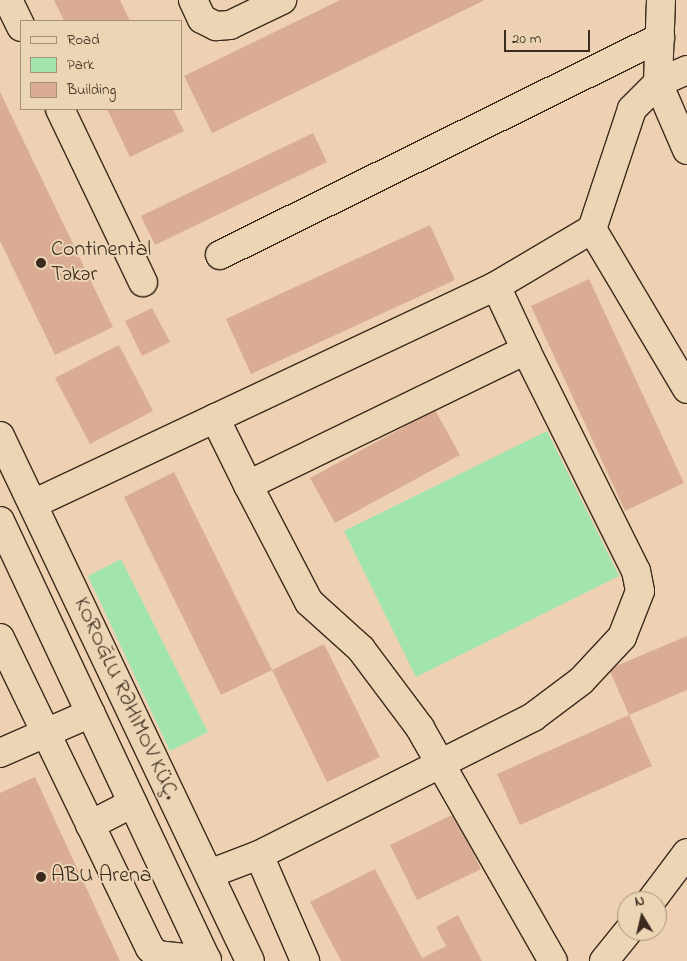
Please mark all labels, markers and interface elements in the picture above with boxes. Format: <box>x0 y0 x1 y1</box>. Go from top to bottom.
legend <box>20 20 182 110</box>
scale bar <box>507 20 593 52</box>
text: 20 m <box>512 28 541 50</box>
text: Road <box>67 29 100 51</box>
text: Park <box>67 54 94 76</box>
text: Building <box>67 79 116 101</box>
place label: Continental Təkər <box>51 237 151 288</box>
marker: Continental Təkər <box>35 257 47 269</box>
street label: KOROĞLU RƏHIMOV KÜÇ. <box>67 594 183 804</box>
place label: ABU Arena <box>51 864 152 890</box>
marker: ABU Arena <box>35 871 47 883</box>
north arrow <box>617 891 667 941</box>
text: N <box>633 891 646 913</box>

